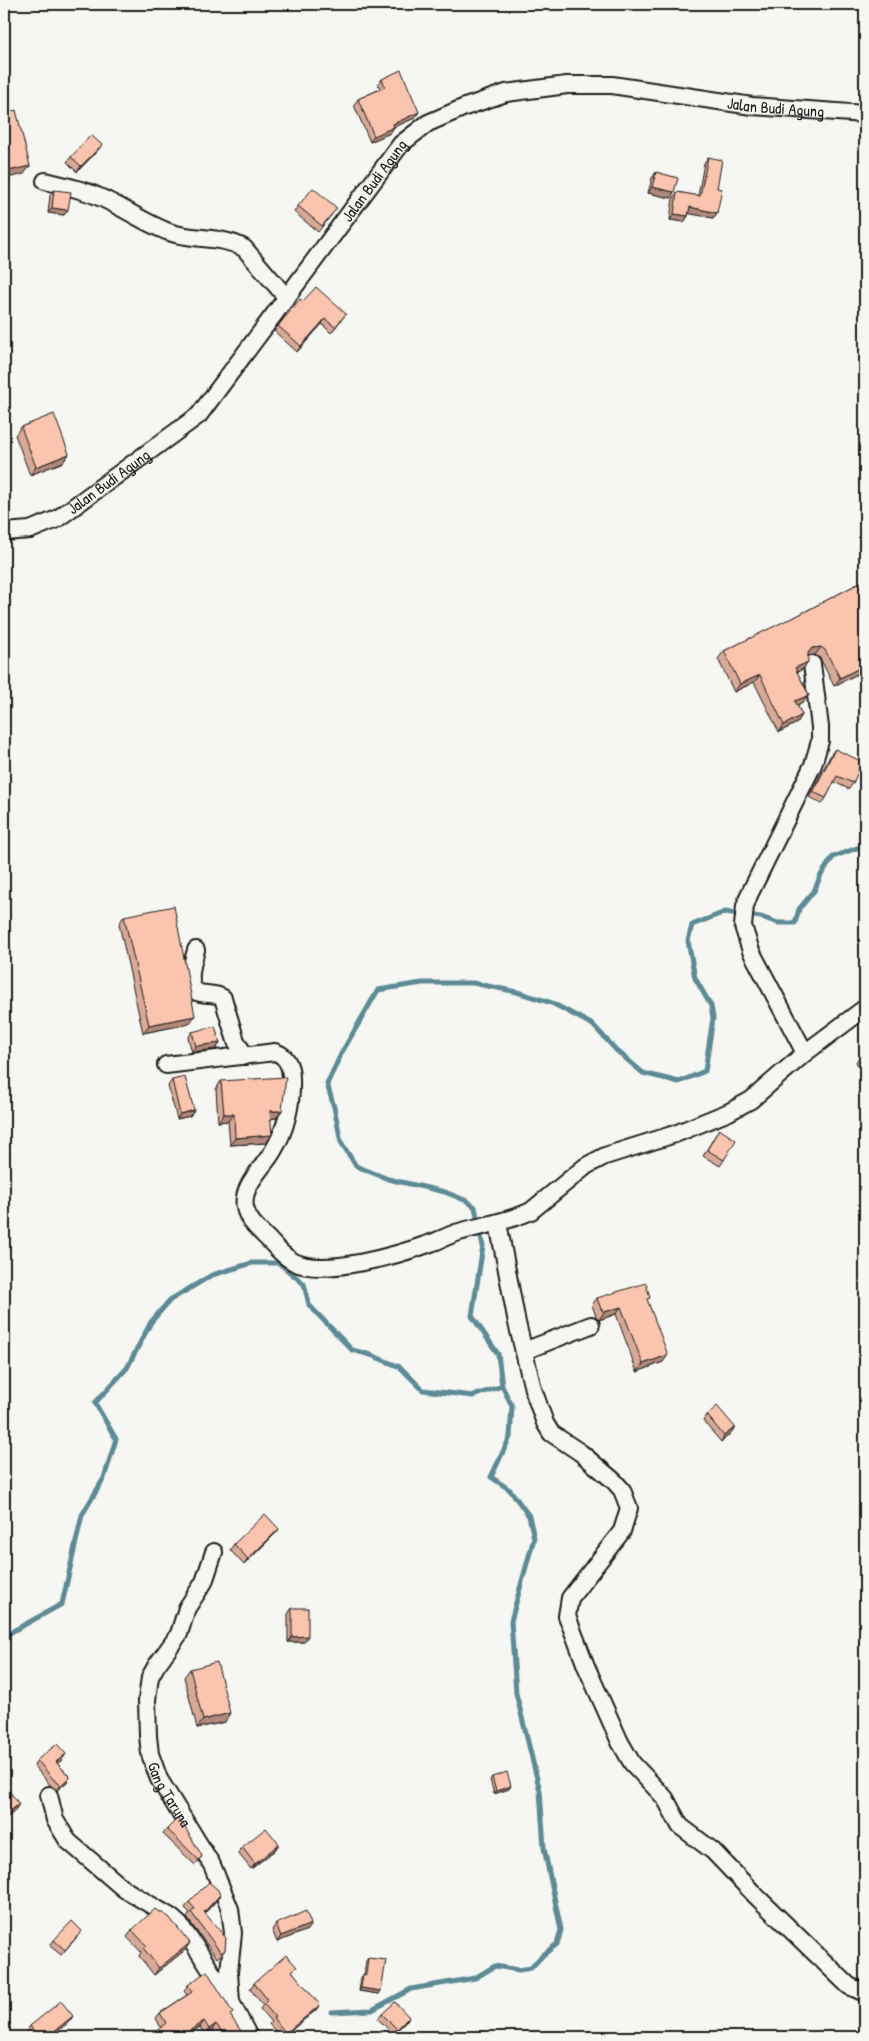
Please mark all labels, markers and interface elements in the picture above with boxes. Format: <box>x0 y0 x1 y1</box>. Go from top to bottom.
street label: Jalan Budi Agung <box>726 91 825 122</box>
street label: Jalan Budi Agung <box>336 135 412 226</box>
street label: Jalan Budi Agung <box>63 444 154 519</box>
street label: Gang Taruna <box>143 1759 197 1831</box>

